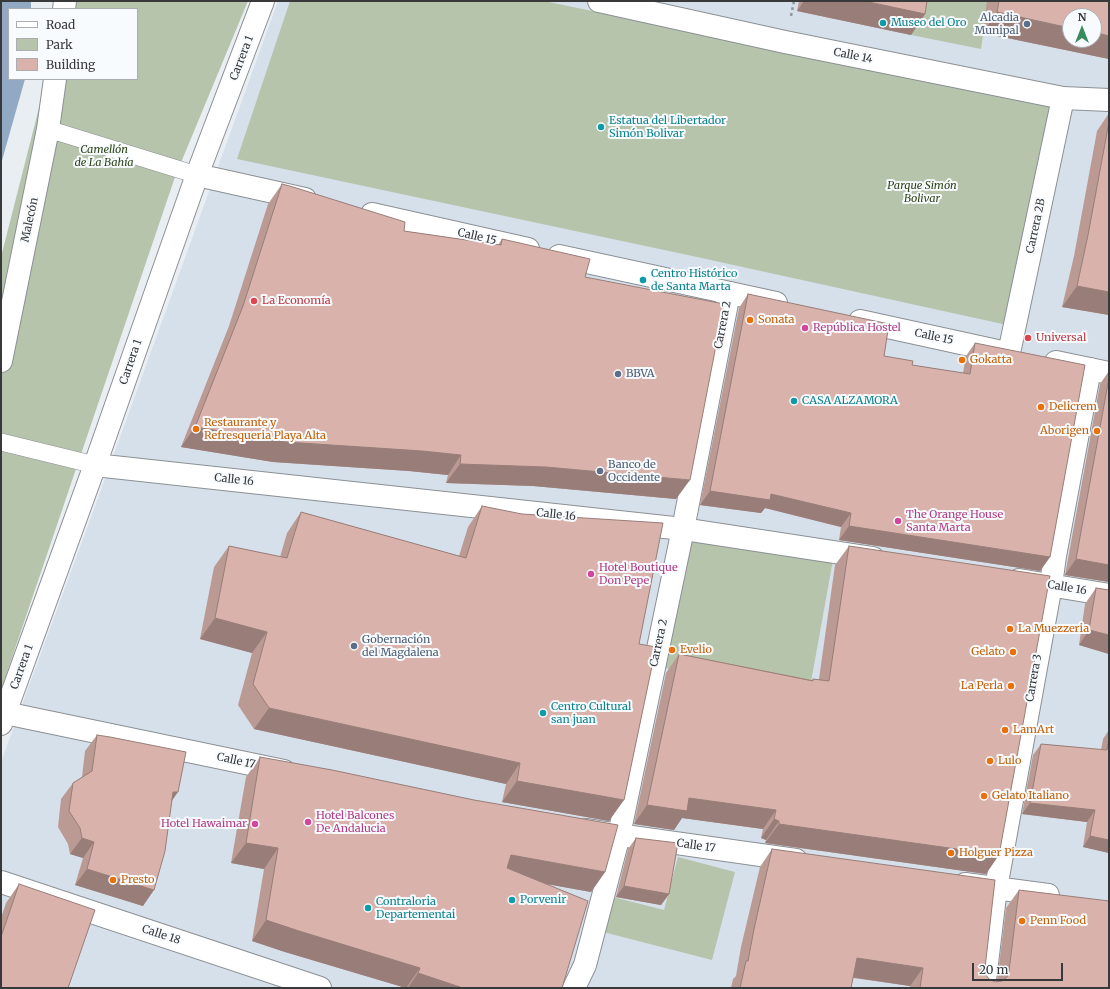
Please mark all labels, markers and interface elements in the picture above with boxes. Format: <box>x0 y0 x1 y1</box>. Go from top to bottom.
legend <box>8 8 138 80</box>
north arrow <box>1062 8 1102 48</box>
text: N <box>1078 10 1086 24</box>
place label: Alcadia Munipal <box>975 11 1019 37</box>
place label: Museo del Oro <box>891 16 966 30</box>
text: Road <box>46 17 75 32</box>
marker: Museo del Oro <box>878 18 888 28</box>
marker: Alcadia Munipal <box>1022 19 1032 29</box>
street label: Carrera 1 <box>227 34 257 82</box>
text: Park <box>46 37 73 52</box>
street label: Calle 14 <box>832 46 874 66</box>
text: Building <box>46 57 95 72</box>
place label: Estatua del Libertador Simón Bolivar <box>609 114 726 140</box>
marker: Estatua del Libertador Simón Bolivar <box>596 122 606 132</box>
park label: Camellón de La Bahía <box>74 143 134 169</box>
park label: Parque Simón Bolivar <box>887 179 957 205</box>
street label: Malecón <box>19 196 41 244</box>
street label: Carrera 2B <box>1024 197 1048 255</box>
street label: Calle 15 <box>456 226 498 248</box>
place label: Centro Histórico de Santa Marta <box>651 267 737 293</box>
marker: Centro Histórico de Santa Marta <box>638 275 648 285</box>
place label: La Economía <box>262 294 331 308</box>
marker: La Economía <box>249 296 259 306</box>
street label: Carrera 2 <box>712 300 734 350</box>
place label: Sonata <box>758 313 794 327</box>
marker: Sonata <box>745 315 755 325</box>
place label: República Hostel <box>813 321 901 335</box>
marker: República Hostel <box>800 323 810 333</box>
street label: Calle 15 <box>913 326 955 348</box>
place label: Universal <box>1036 331 1086 345</box>
marker: Universal <box>1023 333 1033 343</box>
street label: Carrera 1 <box>117 338 145 386</box>
place label: Gokatta <box>970 353 1012 367</box>
marker: Gokatta <box>957 355 967 365</box>
place label: BBVA <box>626 367 654 381</box>
marker: BBVA <box>613 369 623 379</box>
place label: CASA ALZAMORA <box>802 394 898 408</box>
marker: CASA ALZAMORA <box>789 396 799 406</box>
place label: Delicrem <box>1049 400 1097 414</box>
marker: Delicrem <box>1036 402 1046 412</box>
place label: Restaurante y Refresqueria Playa Alta <box>204 416 326 442</box>
marker: Restaurante y Refresqueria Playa Alta <box>191 424 201 434</box>
place label: Aborigen <box>1040 424 1089 438</box>
marker: Aborigen <box>1092 426 1102 436</box>
place label: Banco de Occidente <box>608 458 660 484</box>
marker: Banco de Occidente <box>595 466 605 476</box>
street label: Calle 16 <box>214 471 254 489</box>
street label: Calle 16 <box>536 506 576 524</box>
place label: The Orange House Santa Marta <box>906 508 1003 534</box>
marker: The Orange House Santa Marta <box>893 516 903 526</box>
place label: Hotel Boutique Don Pepe <box>599 561 678 587</box>
marker: Hotel Boutique Don Pepe <box>586 569 596 579</box>
street label: Calle 16 <box>1046 578 1088 598</box>
street label: Carrera 2 <box>648 618 670 668</box>
place label: La Muezzeria <box>1018 622 1089 636</box>
marker: La Muezzeria <box>1005 624 1015 634</box>
place label: Gobernación del Magdalena <box>362 633 439 659</box>
marker: Gobernación del Magdalena <box>349 641 359 651</box>
street label: Carrera 1 <box>8 643 36 691</box>
place label: Evelio <box>680 643 712 657</box>
marker: Evelio <box>667 645 677 655</box>
place label: Gelato <box>971 645 1005 659</box>
marker: Gelato <box>1008 647 1018 657</box>
street label: Carrera 3 <box>1023 653 1045 703</box>
place label: La Perla <box>961 679 1003 693</box>
marker: La Perla <box>1006 681 1016 691</box>
place label: Centro Cultural san juan <box>551 700 631 726</box>
marker: Centro Cultural san juan <box>538 708 548 718</box>
place label: LamArt <box>1013 723 1054 737</box>
marker: LamArt <box>1000 725 1010 735</box>
street label: Calle 17 <box>216 750 256 772</box>
place label: Lulo <box>998 754 1021 768</box>
marker: Lulo <box>985 756 995 766</box>
place label: Gelato Italiano <box>992 789 1069 803</box>
marker: Gelato Italiano <box>979 791 989 801</box>
place label: Hotel Balcones De Andalucia <box>316 809 394 835</box>
place label: Hotel Hawaimar <box>161 817 247 831</box>
marker: Hotel Balcones De Andalucia <box>303 817 313 827</box>
marker: Hotel Hawaimar <box>250 819 260 829</box>
street label: Calle 17 <box>676 837 716 855</box>
place label: Holguer Pizza <box>959 846 1033 860</box>
marker: Holguer Pizza <box>946 848 956 858</box>
place label: Presto <box>121 873 154 887</box>
marker: Presto <box>108 875 118 885</box>
place label: Porvenir <box>520 893 566 907</box>
place label: Contraloria Departementai <box>376 895 455 921</box>
marker: Porvenir <box>507 895 517 905</box>
marker: Contraloria Departementai <box>363 903 373 913</box>
place label: Penn Food <box>1030 914 1086 928</box>
marker: Penn Food <box>1017 916 1027 926</box>
street label: Calle 18 <box>140 923 182 947</box>
scale bar <box>974 955 1065 981</box>
text: 20 m <box>979 962 1008 977</box>

